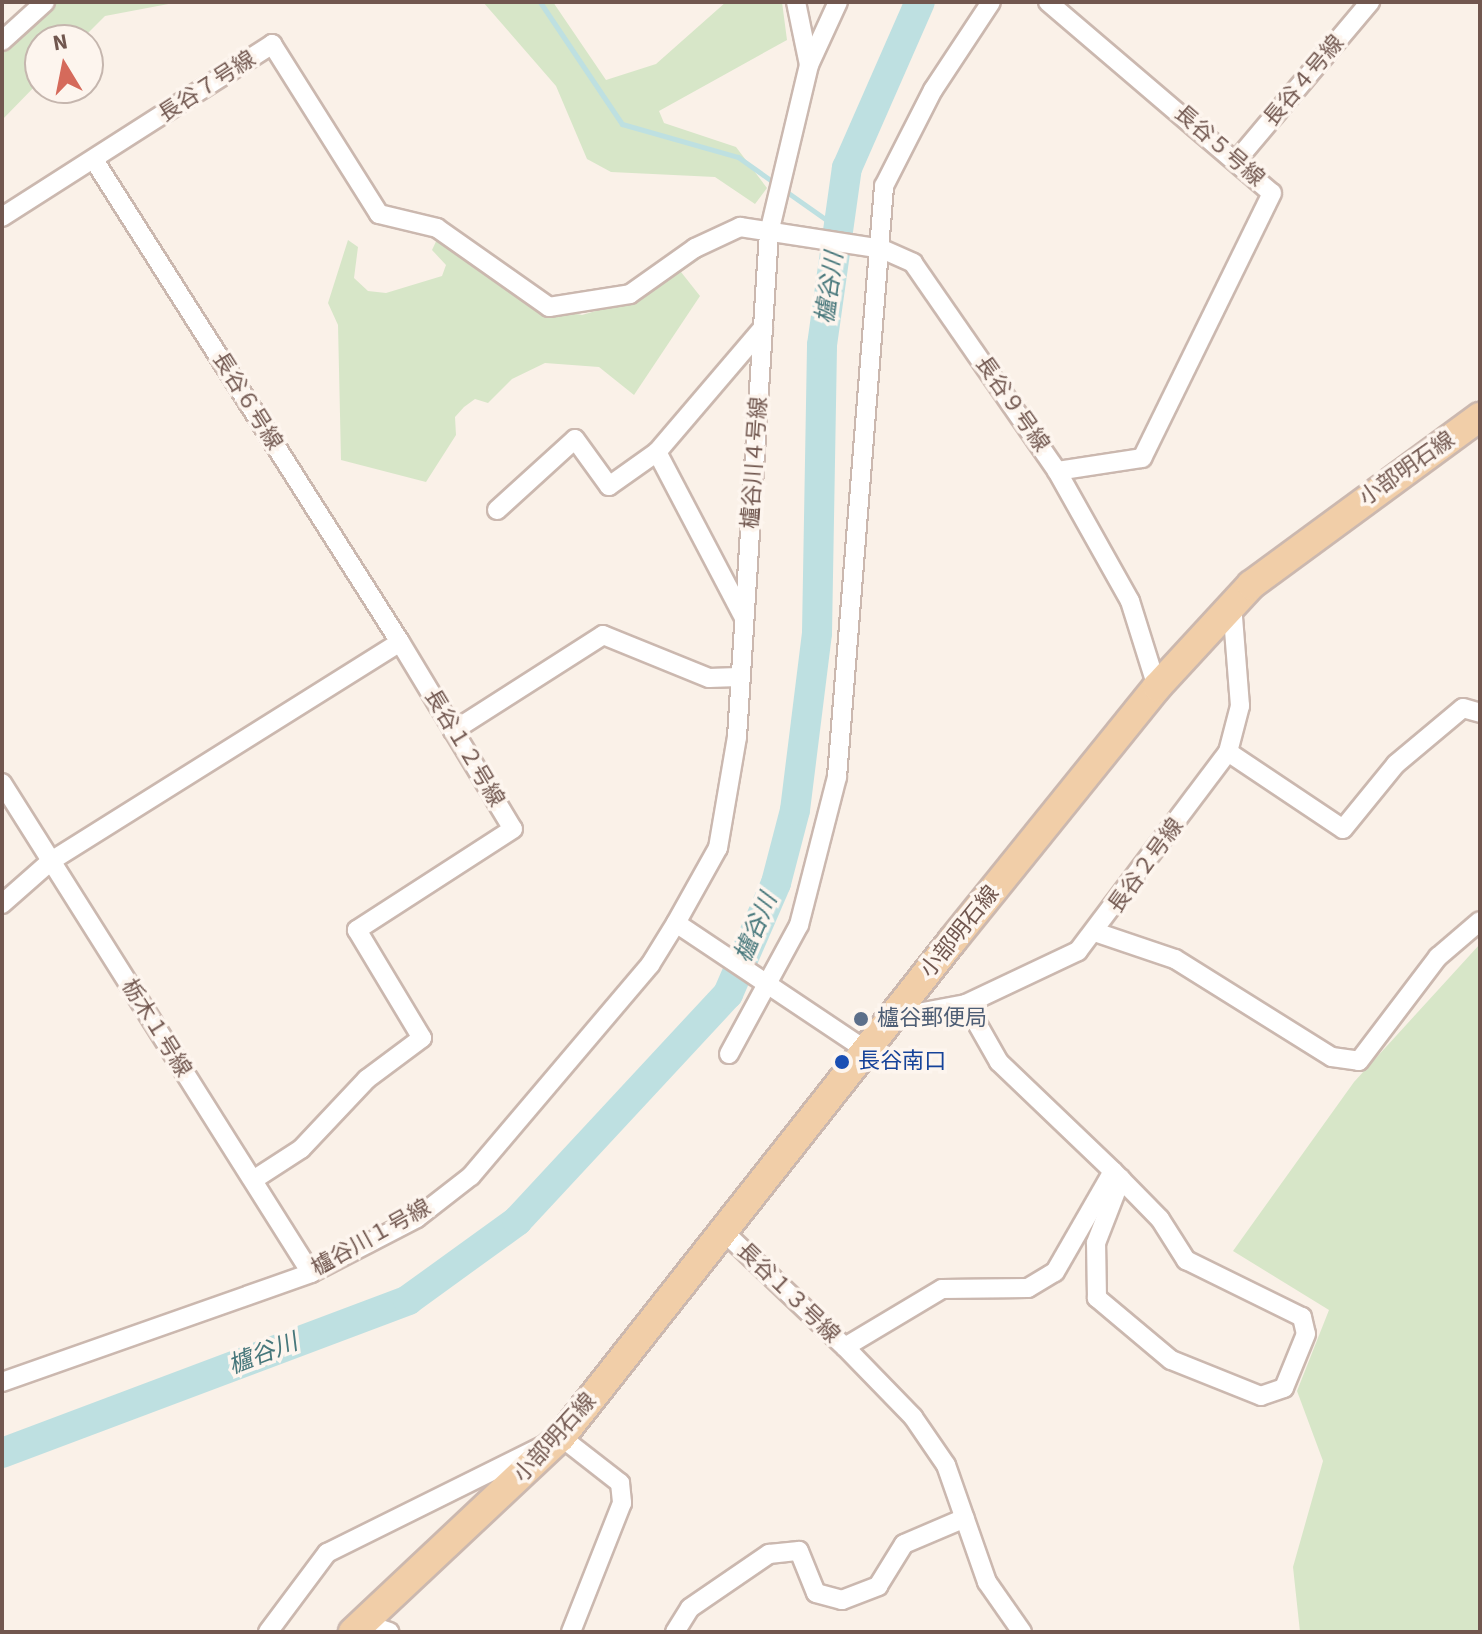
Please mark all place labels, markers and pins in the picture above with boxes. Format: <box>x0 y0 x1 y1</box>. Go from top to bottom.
place label: 櫨谷郵便局 <box>877 1006 987 1032</box>
marker: 櫨谷郵便局 <box>852 1010 870 1028</box>
place label: 長谷南口 <box>858 1049 946 1075</box>
marker: 長谷南口 <box>833 1053 851 1071</box>

